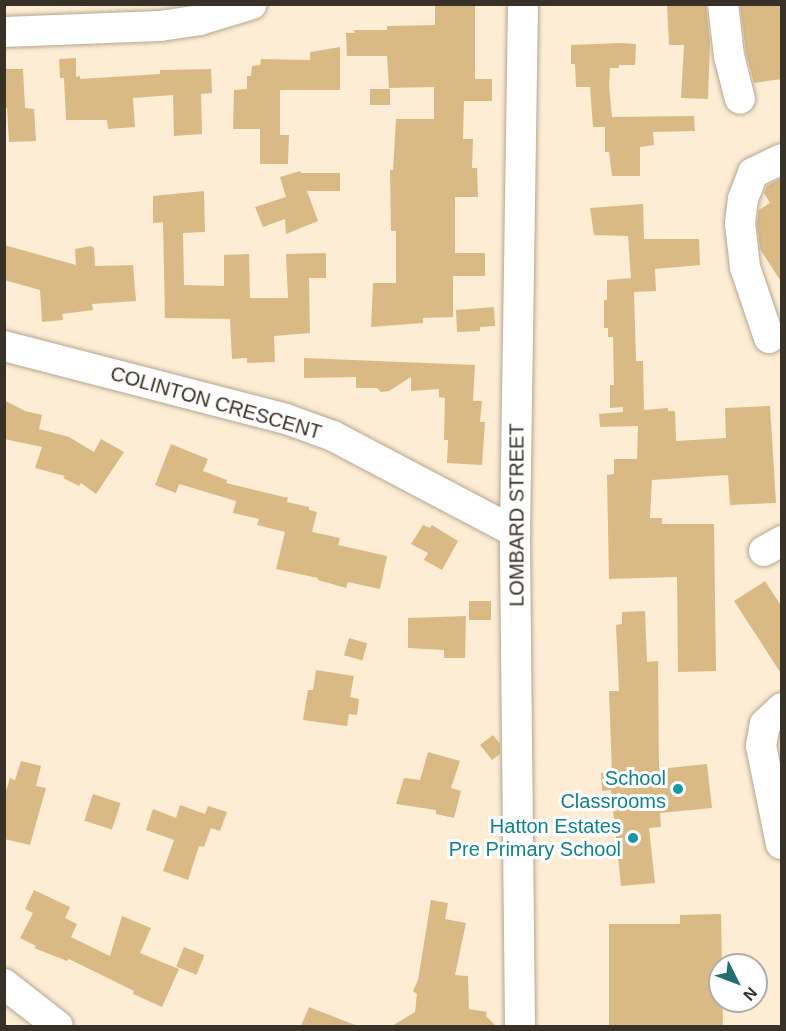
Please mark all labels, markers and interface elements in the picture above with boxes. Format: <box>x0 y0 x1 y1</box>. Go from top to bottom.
street label: COLINTON CRESCENT <box>108 361 324 445</box>
street label: LOMBARD STREET <box>505 423 529 607</box>
place label: School Classrooms <box>560 766 666 813</box>
marker: School Classrooms <box>671 782 685 796</box>
place label: Hatton Estates Pre Primary School <box>449 814 621 861</box>
marker: Hatton Estates Pre Primary School <box>626 831 640 845</box>
north arrow <box>708 953 768 1013</box>
text: N <box>740 984 760 1004</box>

